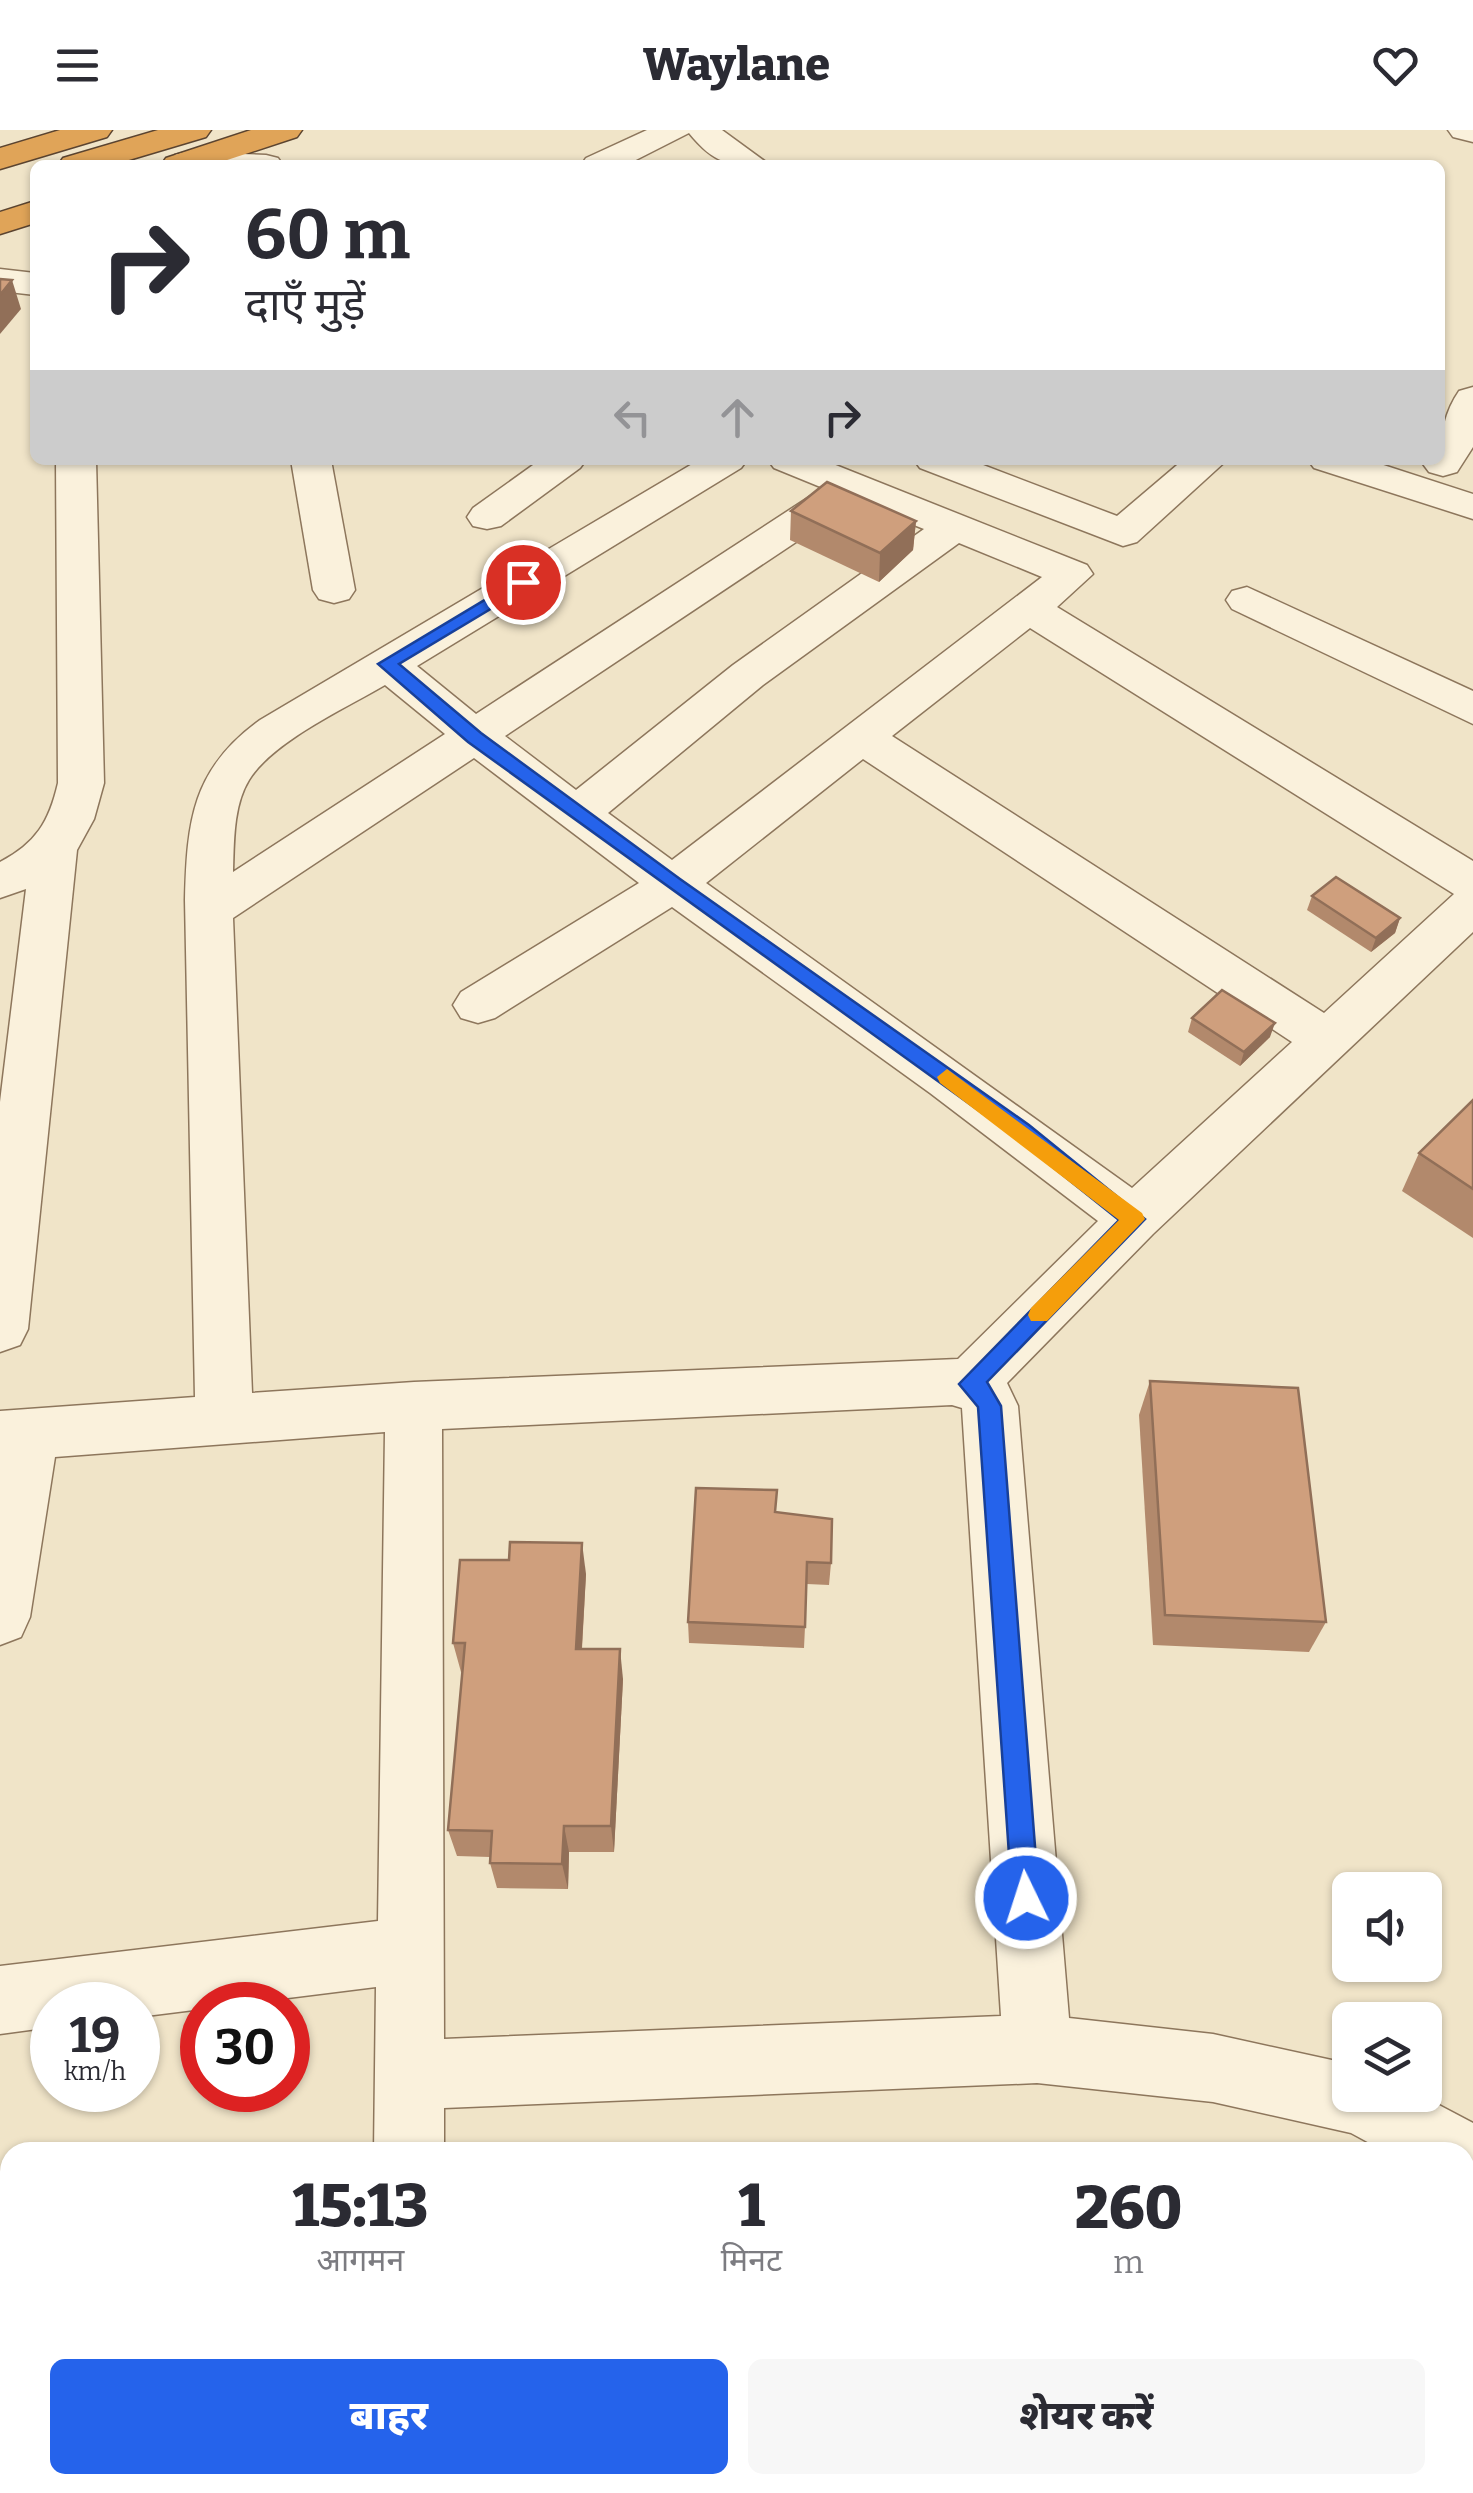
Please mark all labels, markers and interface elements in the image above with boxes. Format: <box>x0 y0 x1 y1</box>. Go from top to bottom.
icon: menu <box>50 38 105 93</box>
text: Waylane <box>643 38 830 92</box>
icon: heart <box>1368 38 1423 93</box>
text: 60 m <box>245 193 410 277</box>
icon: right <box>80 200 210 330</box>
text: दाएँ मुड़ें <box>245 278 365 332</box>
icon: left <box>605 390 660 445</box>
icon: ahead <box>710 390 765 445</box>
icon: right <box>815 390 870 445</box>
pin <box>481 540 566 625</box>
icon: arrive <box>496 555 551 610</box>
position arrow <box>974 1846 1078 1950</box>
map controls <box>1332 1872 1442 2112</box>
button: sound <box>1332 1872 1442 1982</box>
speed limit sign: 30 <box>180 1982 310 2112</box>
button: layers <box>1332 2002 1442 2112</box>
text: 19 <box>69 2005 121 2065</box>
text: km/h <box>64 2057 126 2087</box>
text: 15:13 <box>293 2170 428 2242</box>
text: 1 <box>738 2170 765 2242</box>
text: 260 <box>1075 2172 1182 2244</box>
text: आगमन <box>317 2241 404 2279</box>
text: मिनट <box>721 2241 782 2279</box>
text: m <box>1113 2243 1144 2281</box>
button: बाहर <box>50 2359 728 2474</box>
button: शेयर करें <box>748 2359 1425 2474</box>

